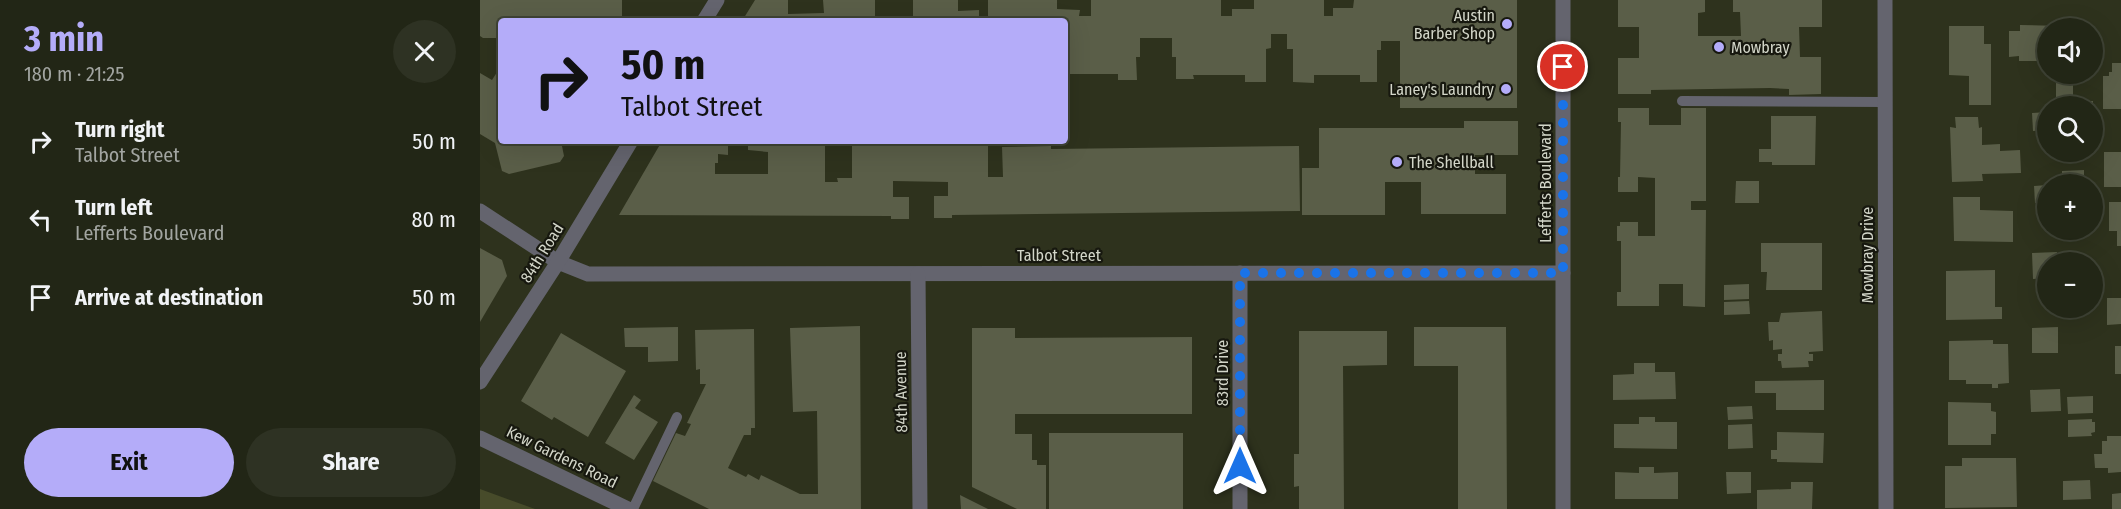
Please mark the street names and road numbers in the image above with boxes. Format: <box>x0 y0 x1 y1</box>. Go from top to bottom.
street label: Lefferts Boulevard <box>1536 123 1555 243</box>
street label: Mowbray Drive <box>1858 207 1877 303</box>
street label: 84th Road <box>516 220 568 286</box>
street label: Talbot Street <box>1017 246 1102 265</box>
street label: 83rd Drive <box>1213 340 1232 406</box>
street label: 84th Avenue <box>891 351 911 433</box>
street label: Kew Gardens Road <box>503 422 621 492</box>

